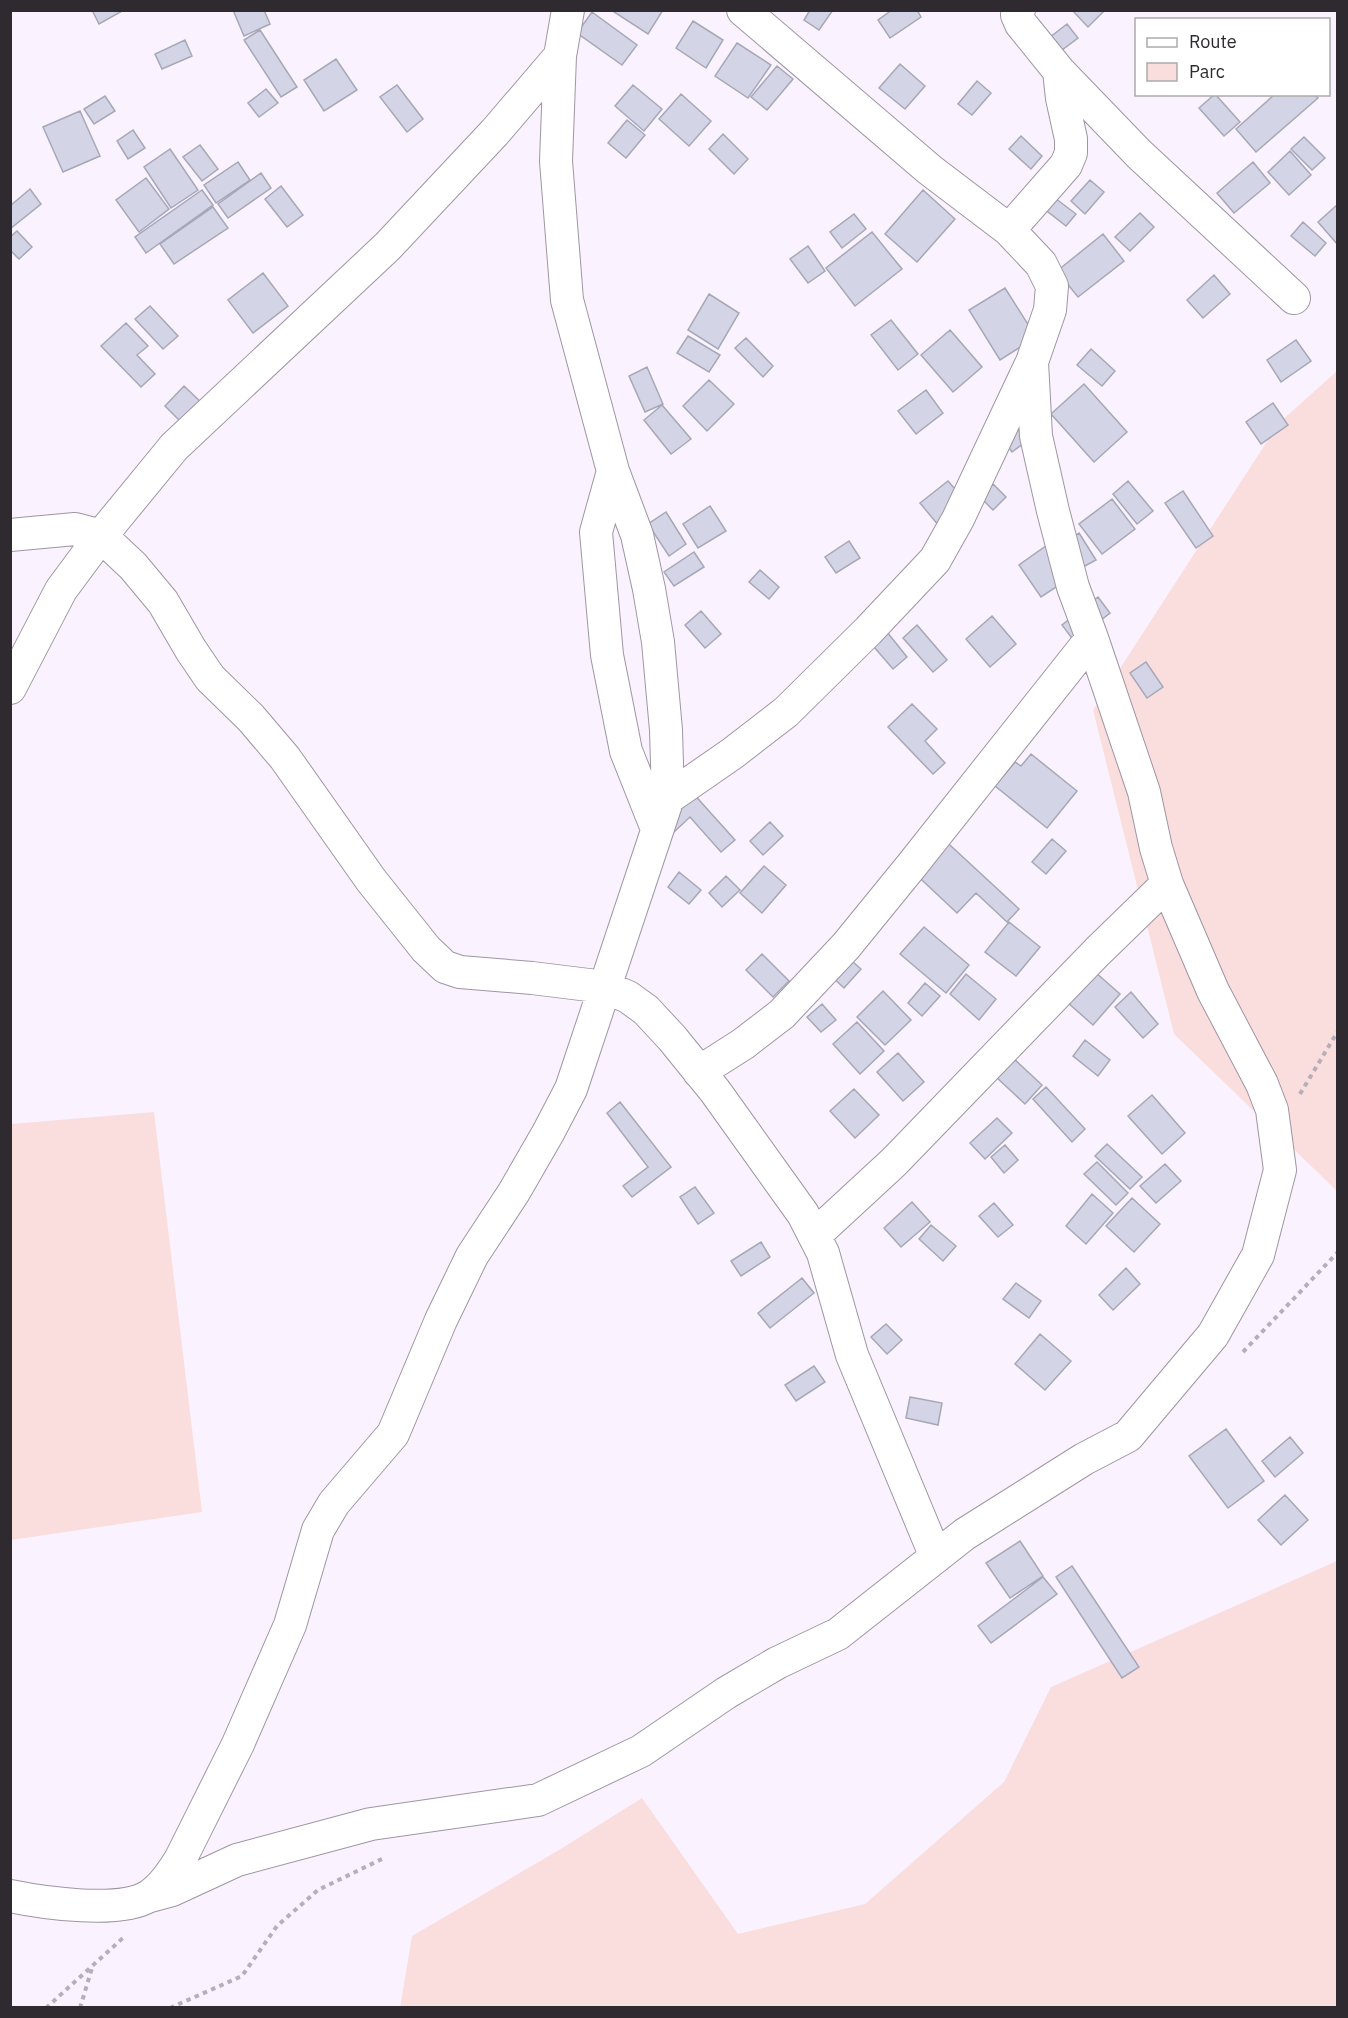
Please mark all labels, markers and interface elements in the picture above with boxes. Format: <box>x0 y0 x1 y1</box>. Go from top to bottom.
legend <box>1135 18 1330 96</box>
text: Route <box>1189 30 1237 53</box>
text: Parc <box>1189 60 1225 83</box>

